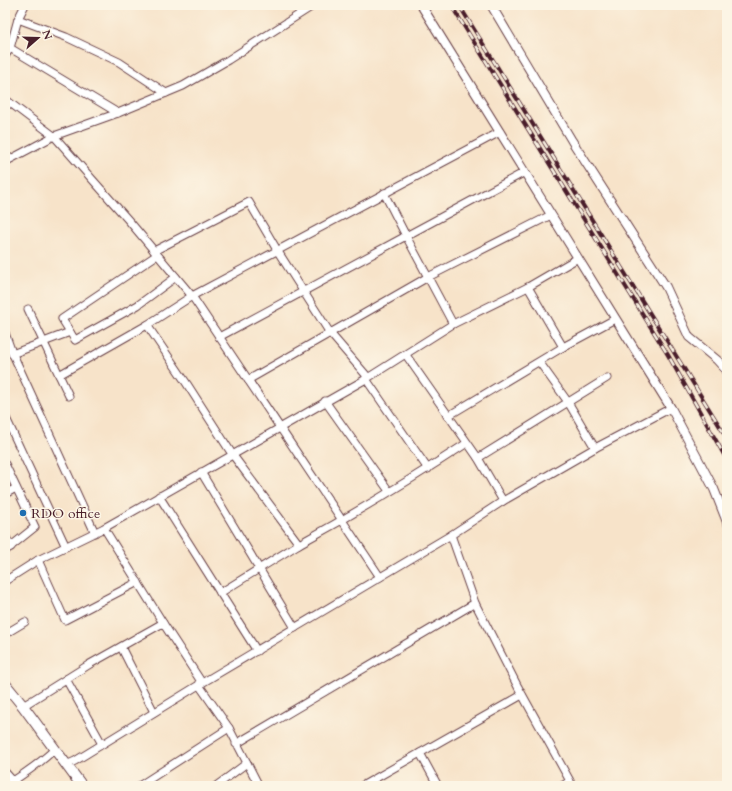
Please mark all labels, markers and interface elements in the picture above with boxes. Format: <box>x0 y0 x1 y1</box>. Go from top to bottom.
north arrow <box>18 18 58 58</box>
text: N <box>38 28 56 42</box>
place label: RDO office <box>31 504 100 523</box>
marker: RDO office <box>18 508 28 518</box>

